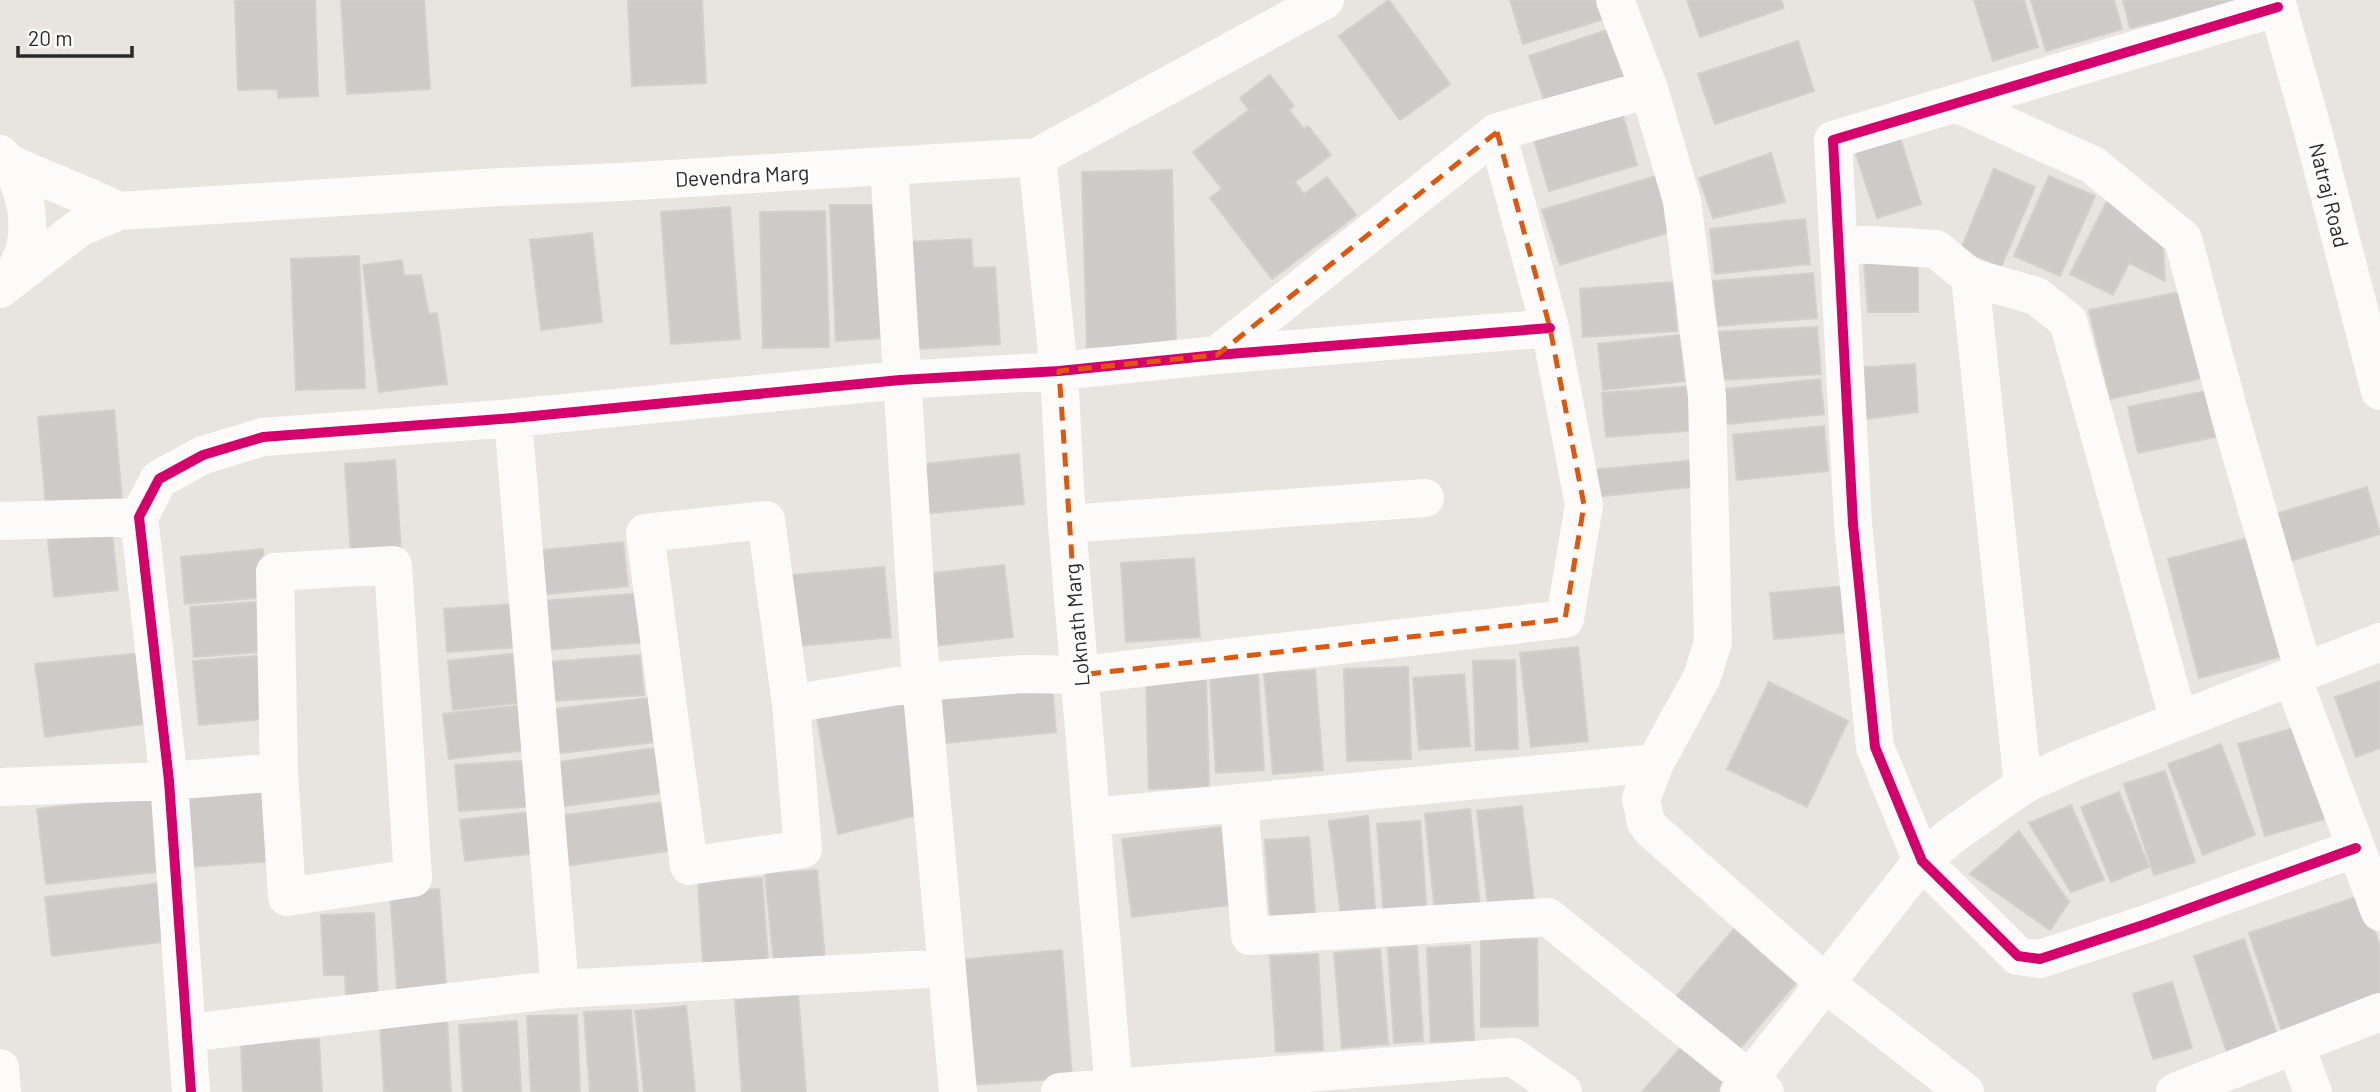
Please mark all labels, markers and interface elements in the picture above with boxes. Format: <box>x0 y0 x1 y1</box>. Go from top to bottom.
scale bar <box>18 14 131 58</box>
text: 20 m <box>28 25 73 50</box>
street label: Natraj Road <box>2305 140 2355 250</box>
street label: Devendra Marg <box>674 159 810 191</box>
street label: Loknath Marg <box>1058 562 1094 688</box>

